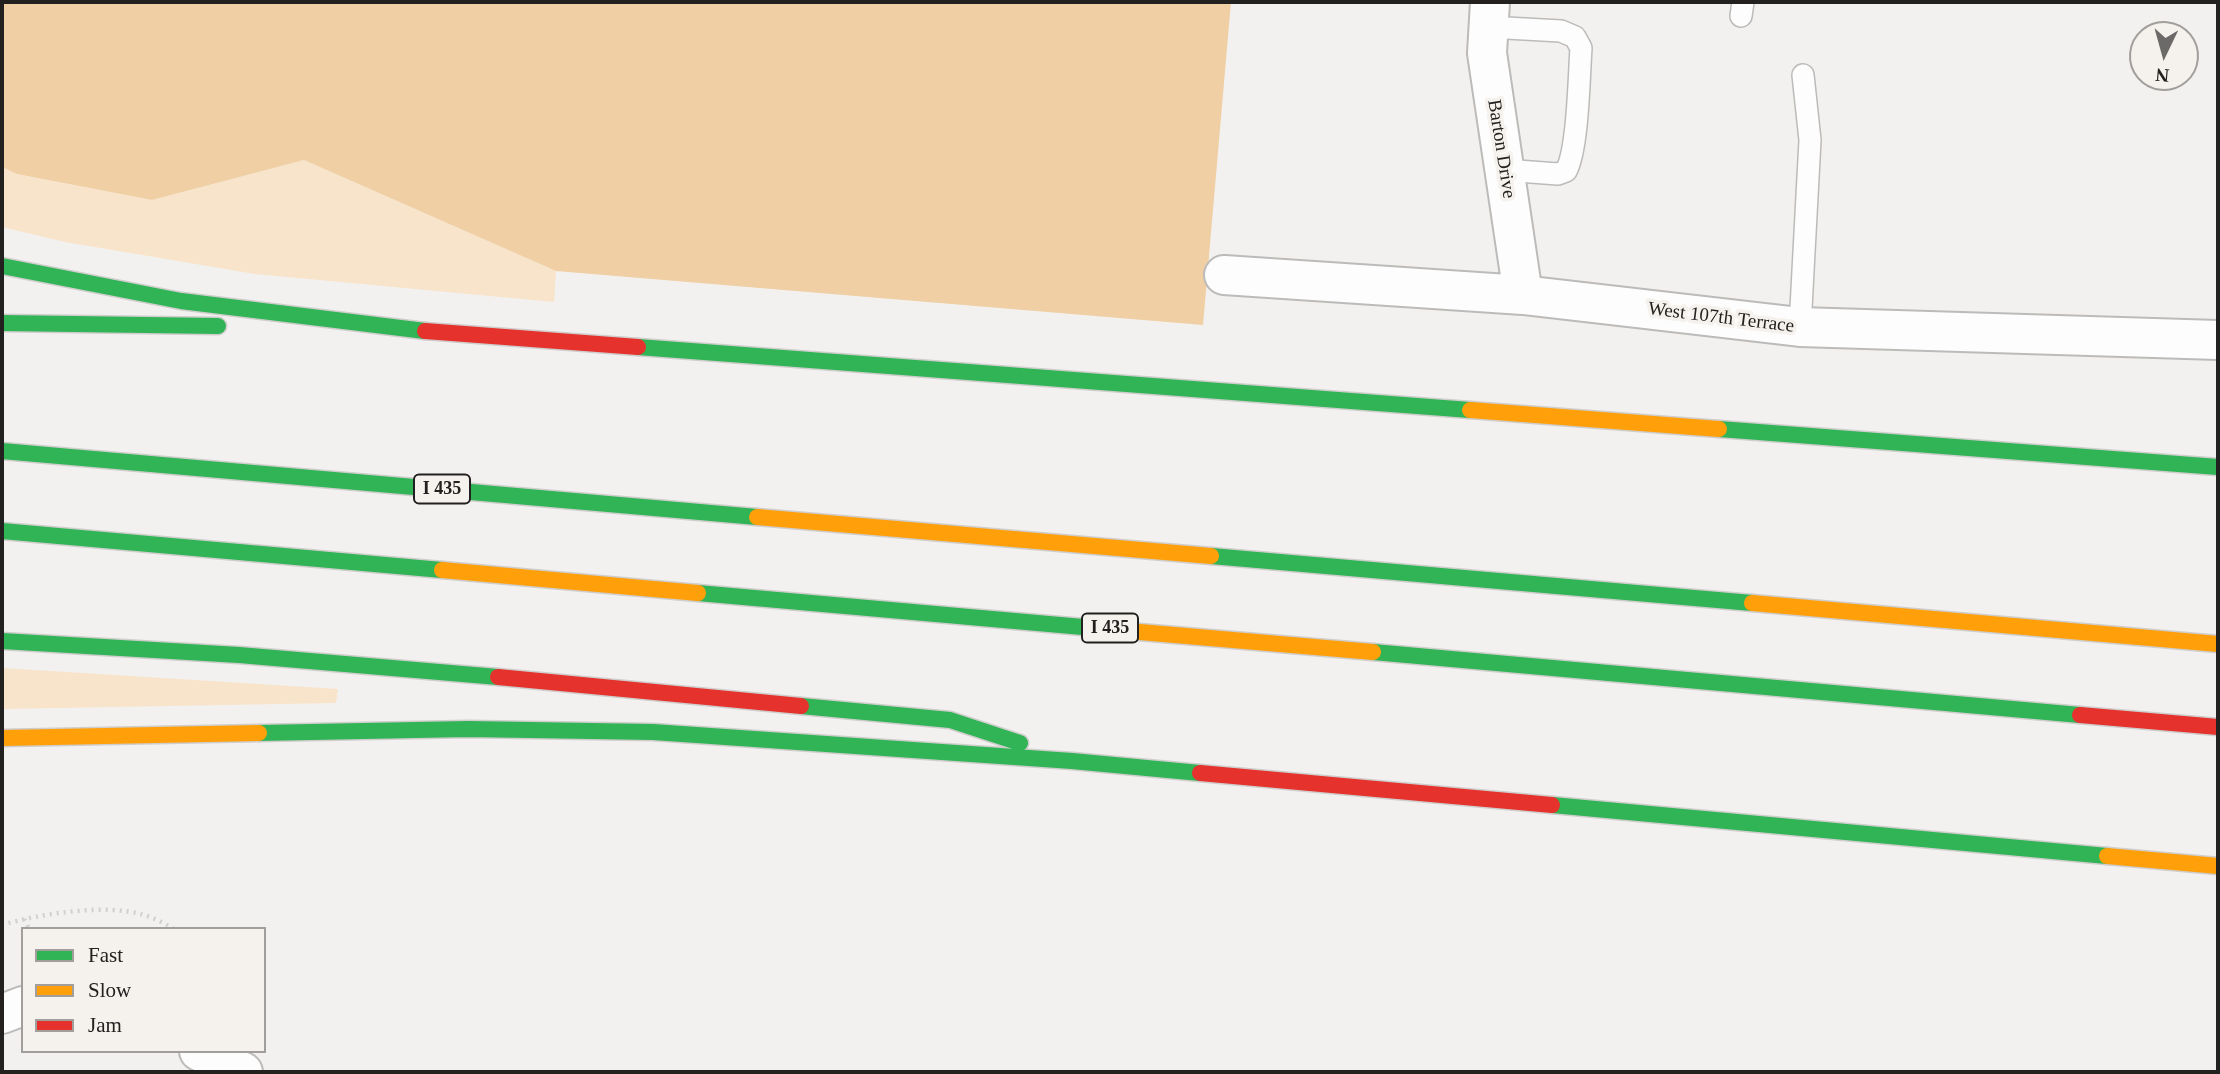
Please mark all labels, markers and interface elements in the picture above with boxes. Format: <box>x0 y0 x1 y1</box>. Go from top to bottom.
north arrow <box>2129 21 2199 91</box>
text: N <box>2155 64 2170 86</box>
street label: Barton Drive <box>1482 98 1520 200</box>
street label: West 107th Terrace <box>1647 298 1795 338</box>
road number: I 435 <box>414 475 470 504</box>
road number: I 435 <box>1082 614 1138 642</box>
legend <box>21 927 266 1053</box>
text: Fast <box>88 943 123 967</box>
text: Slow <box>88 978 131 1002</box>
text: Jam <box>88 1013 122 1037</box>

